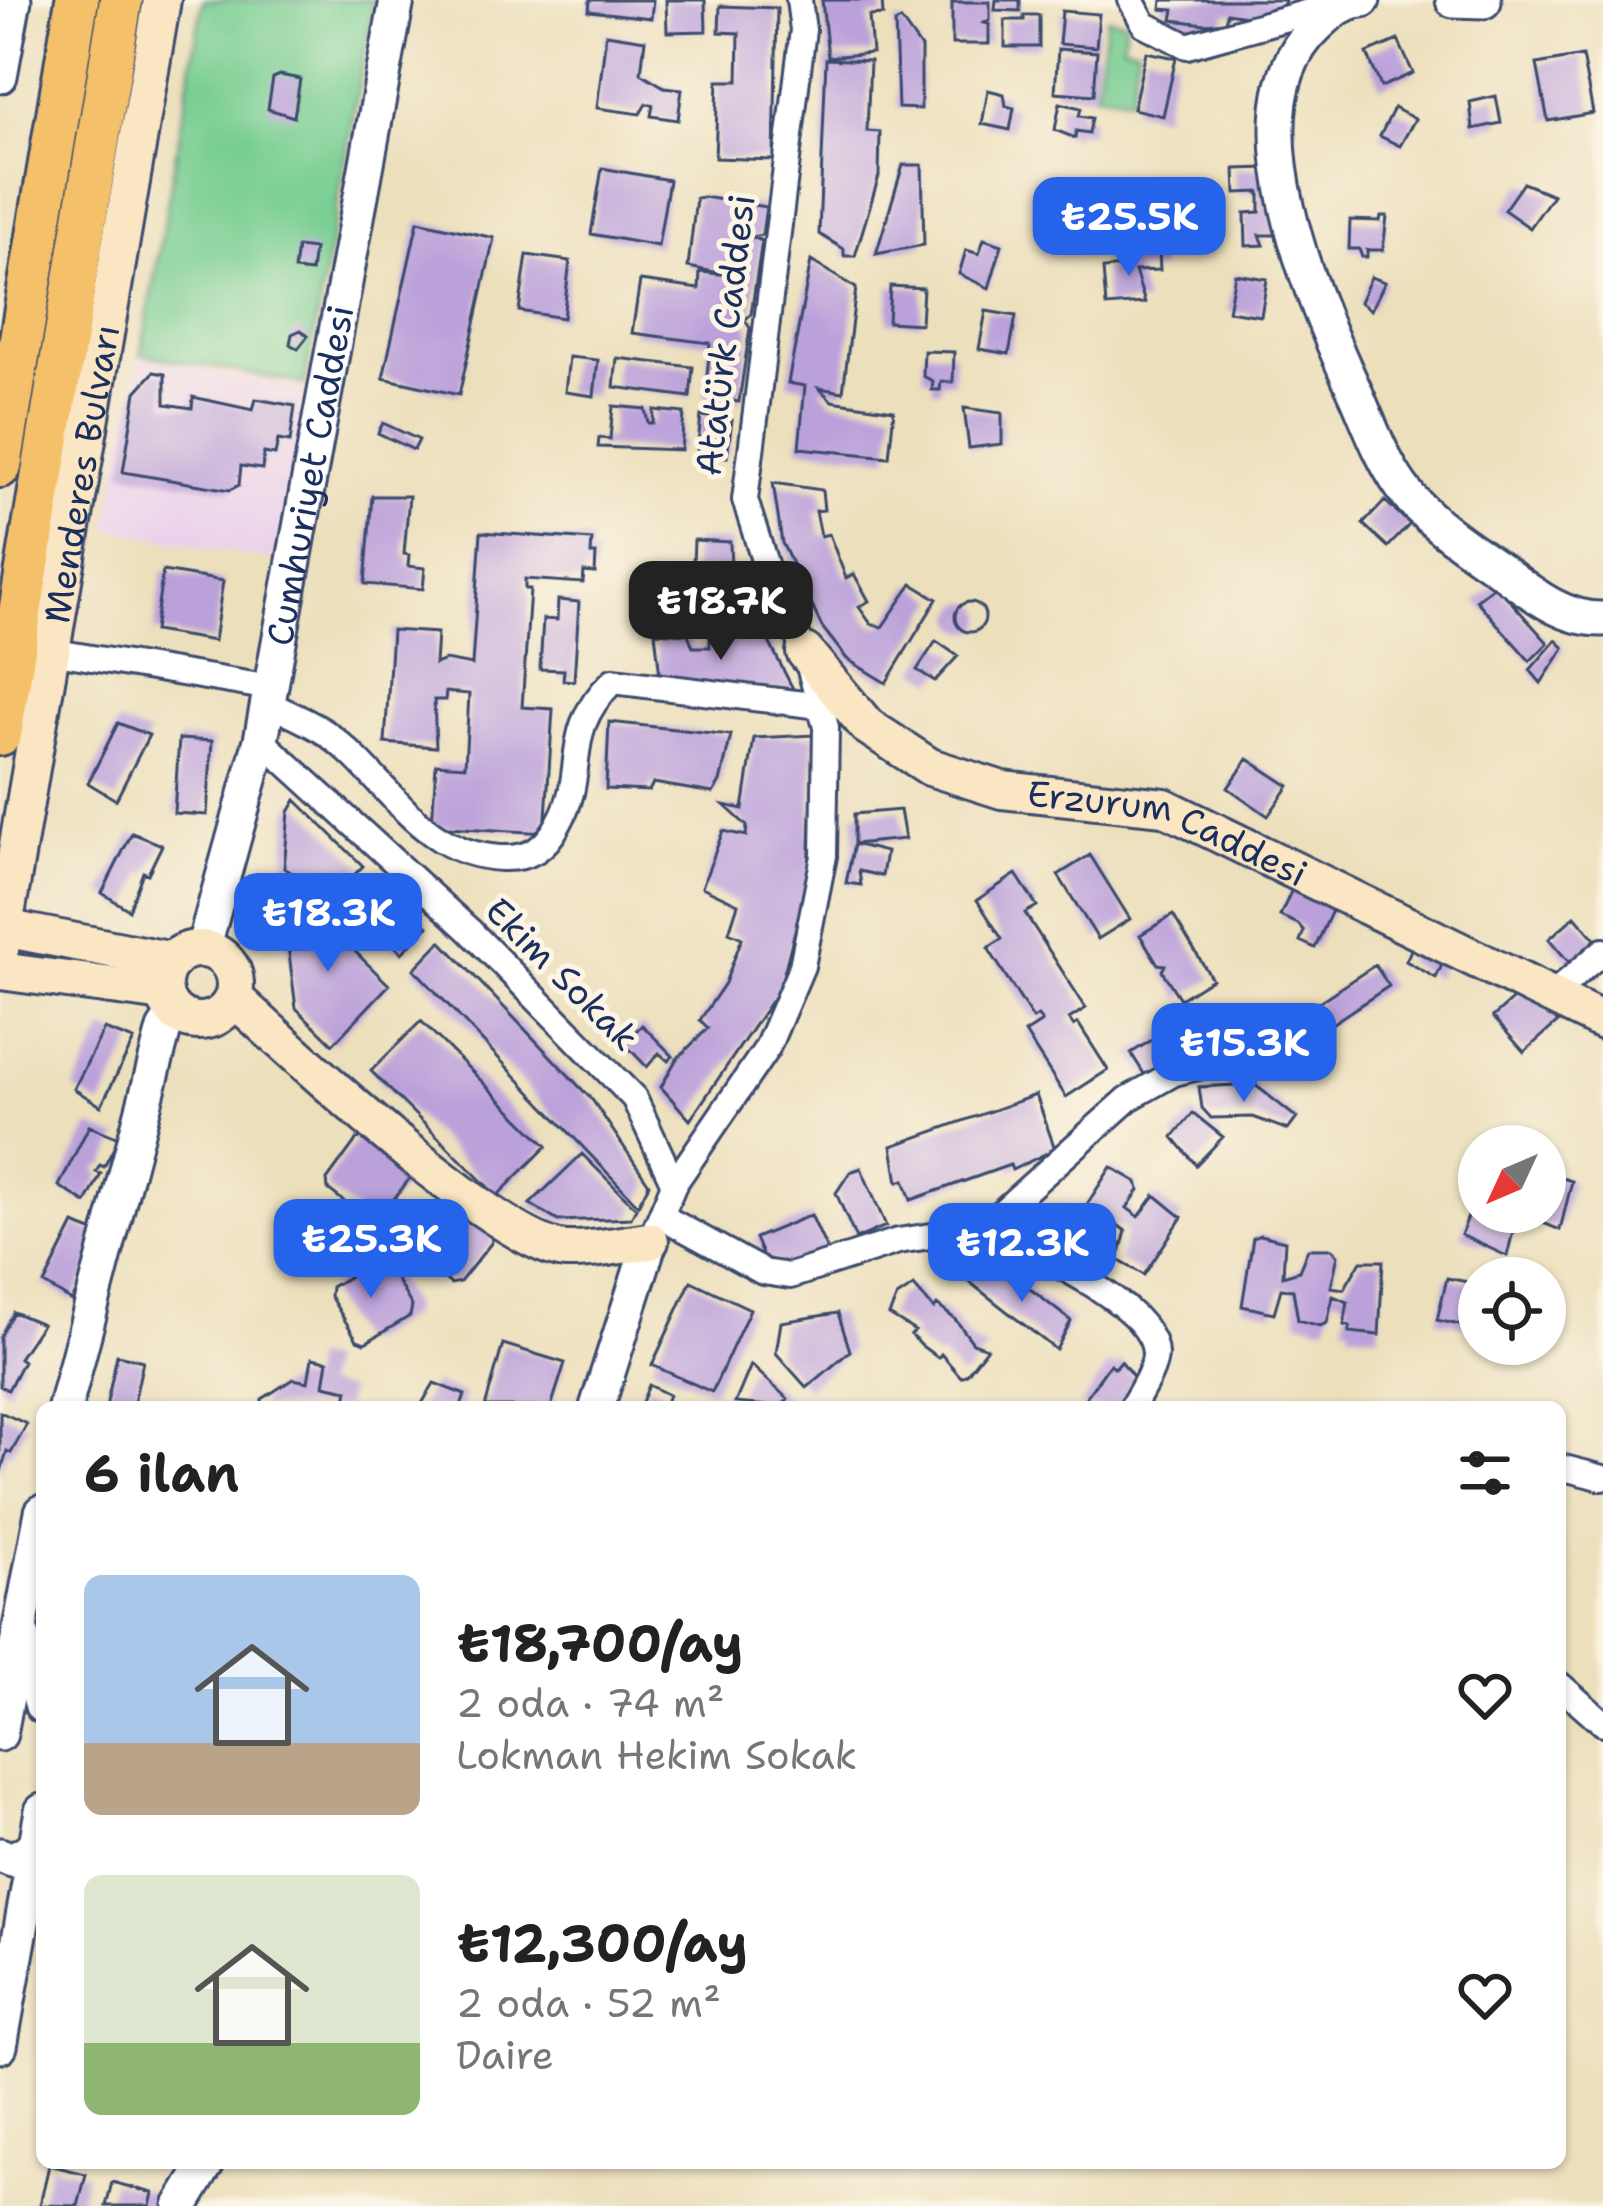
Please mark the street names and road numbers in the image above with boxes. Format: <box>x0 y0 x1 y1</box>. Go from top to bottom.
street label: Atatürk Caddesi <box>683 192 767 478</box>
street label: Cumhuriyet Caddesi <box>254 301 365 650</box>
street label: Menderes Bulvarı <box>32 321 131 627</box>
street label: Erzurum Caddesi <box>1025 768 1316 898</box>
street label: Ekim Sokak <box>475 887 649 1061</box>

